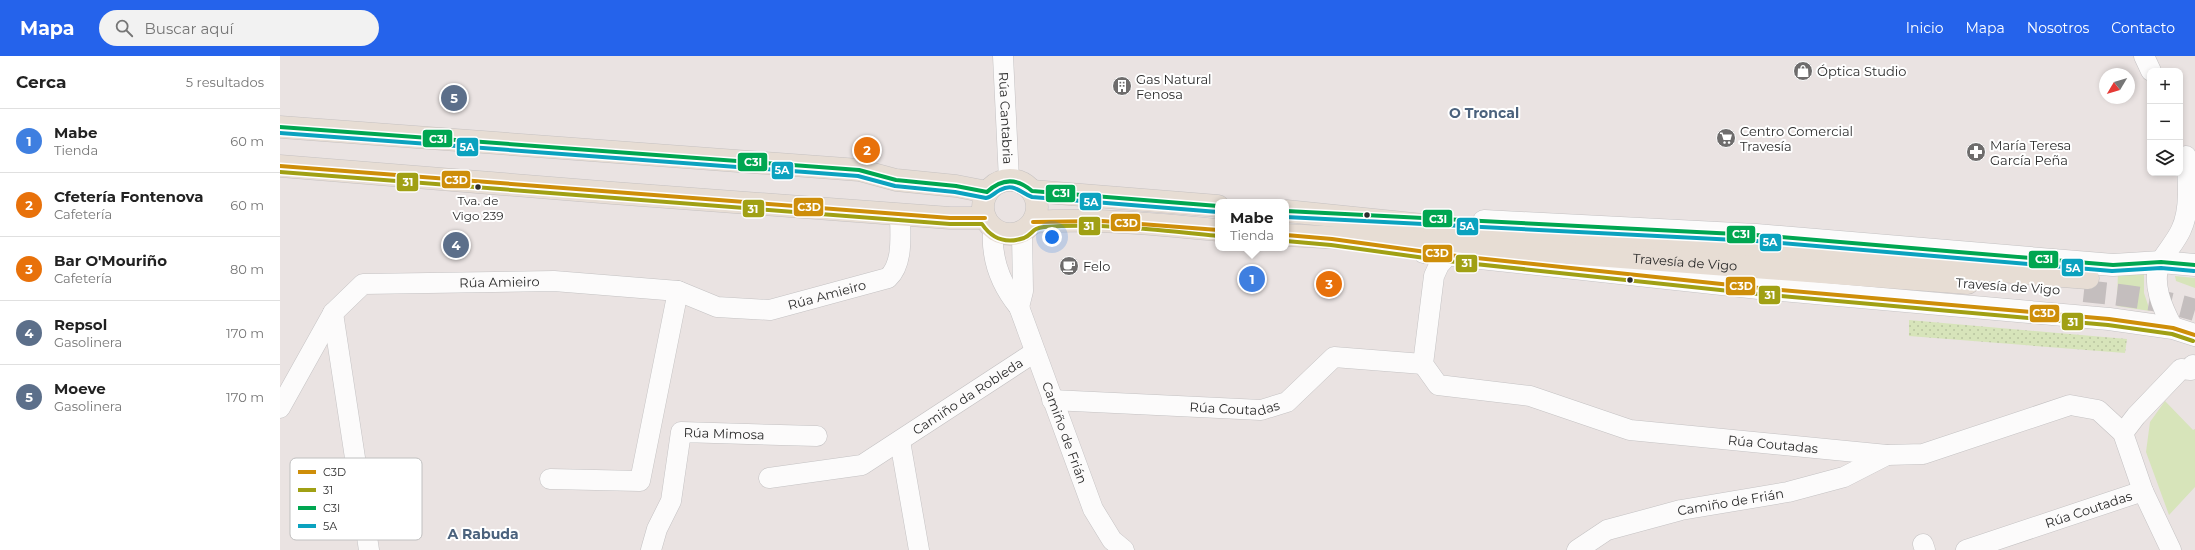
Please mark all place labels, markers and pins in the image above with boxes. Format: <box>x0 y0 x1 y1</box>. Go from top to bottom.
shop icon: Óptica Studio <box>1792 60 1814 82</box>
place label: Óptica Studio <box>1817 63 1906 79</box>
place label: Gas Natural Fenosa <box>1136 71 1212 102</box>
building icon: Gas Natural Fenosa <box>1111 75 1133 97</box>
pin: 5 <box>441 83 467 113</box>
place label: Centro Comercial Travesía <box>1740 123 1853 154</box>
supermarket icon: Centro Comercial Travesía <box>1715 127 1737 149</box>
pin: 2 <box>854 135 880 165</box>
place label: María Teresa García Peña <box>1990 137 2071 168</box>
pharmacy icon: María Teresa García Peña <box>1965 141 1987 163</box>
marker: Tva. de Vigo 239 <box>473 182 483 192</box>
place label: Tva. de Vigo 239 <box>452 193 504 223</box>
unlabelled marker <box>1362 210 1372 220</box>
pin: 4 <box>443 230 469 260</box>
cafe icon: Felo <box>1058 255 1080 277</box>
place label: Felo <box>1083 258 1111 274</box>
pin: 1 <box>1239 264 1265 294</box>
pin: 3 <box>1316 269 1342 299</box>
unlabelled marker <box>1625 275 1635 285</box>

